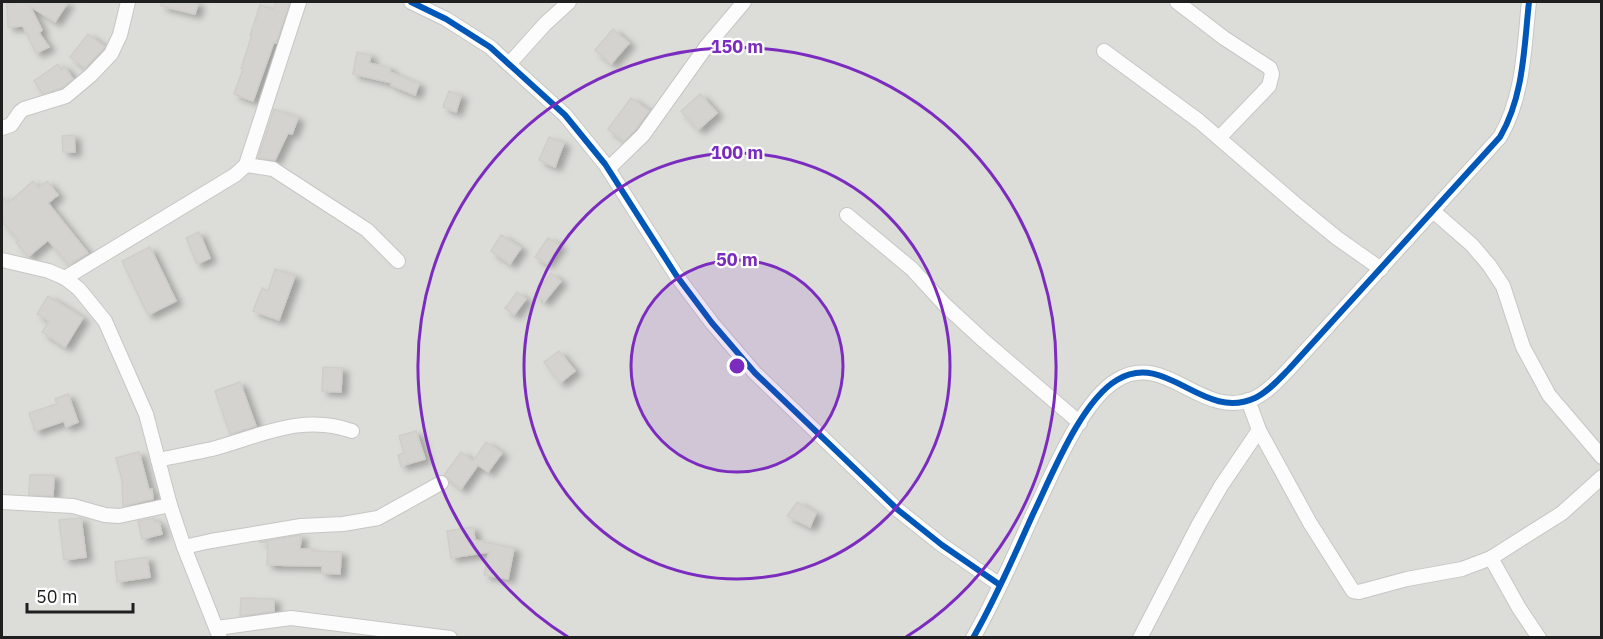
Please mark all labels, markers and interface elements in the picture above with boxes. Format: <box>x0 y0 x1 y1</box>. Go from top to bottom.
text: 150 m <box>711 35 763 58</box>
text: 100 m <box>711 141 763 164</box>
text: 50 m <box>716 248 758 271</box>
centre of rings <box>727 356 747 376</box>
scale bar <box>27 576 134 614</box>
text: 50 m <box>36 585 78 608</box>

